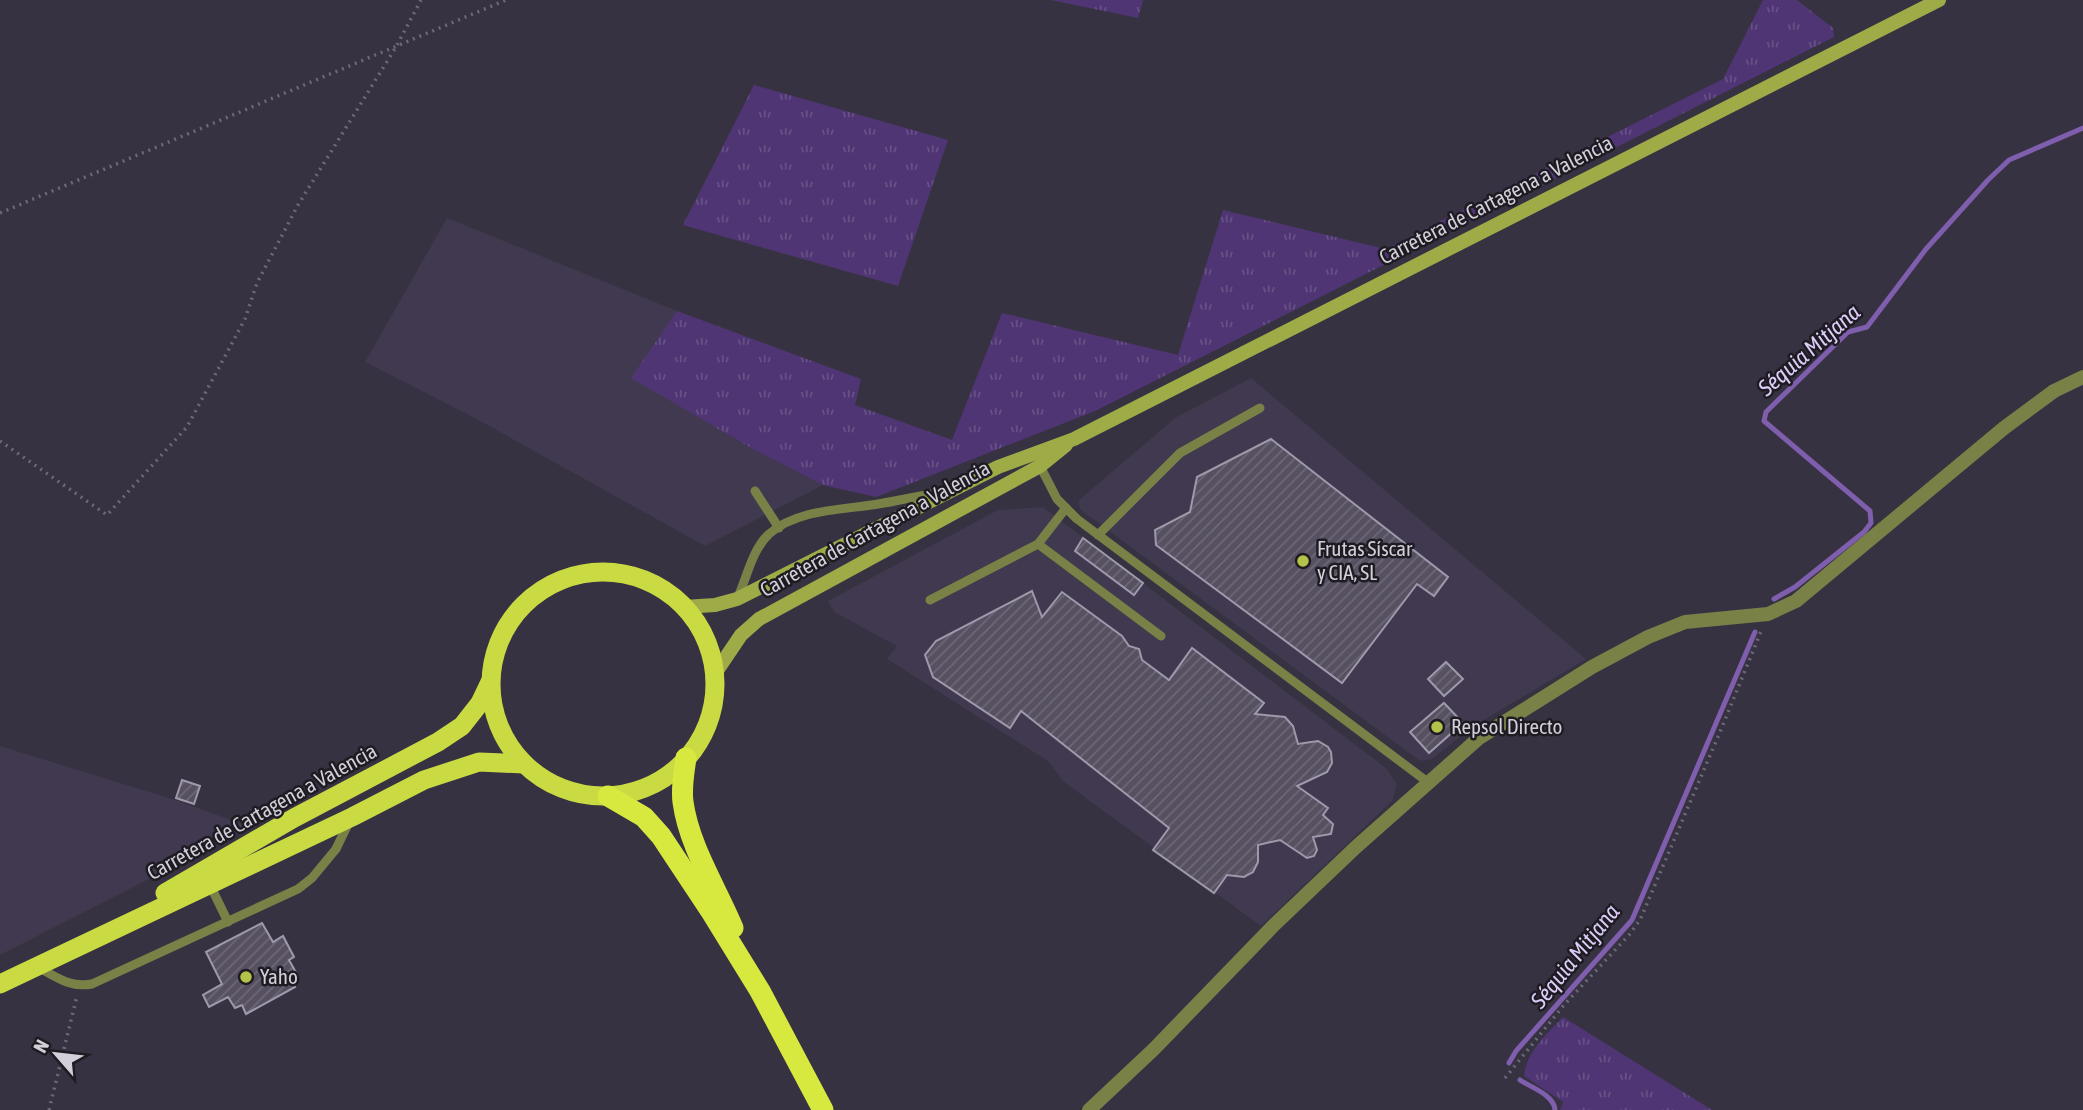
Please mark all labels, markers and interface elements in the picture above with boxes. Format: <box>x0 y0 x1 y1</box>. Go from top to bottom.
street label: Carretera de Cartagena a Valencia <box>1375 130 1616 269</box>
water label: Séquia Mitjana <box>1752 299 1865 402</box>
street label: Carretera de Cartagena a Valencia <box>756 455 994 601</box>
place label: Frutas Síscar y CIA, SL <box>1317 536 1413 584</box>
marker: Frutas Síscar y CIA, SL <box>1295 553 1311 569</box>
place label: Repsol Directo <box>1451 714 1562 738</box>
marker: Repsol Directo <box>1429 719 1445 735</box>
street label: Carretera de Cartagena a Valencia <box>143 738 381 884</box>
water label: Séquia Mitjana <box>1525 899 1625 1014</box>
place label: Yaho <box>260 964 298 988</box>
marker: Yaho <box>238 969 254 985</box>
north arrow <box>21 1019 91 1089</box>
text: N <box>29 1036 53 1056</box>

